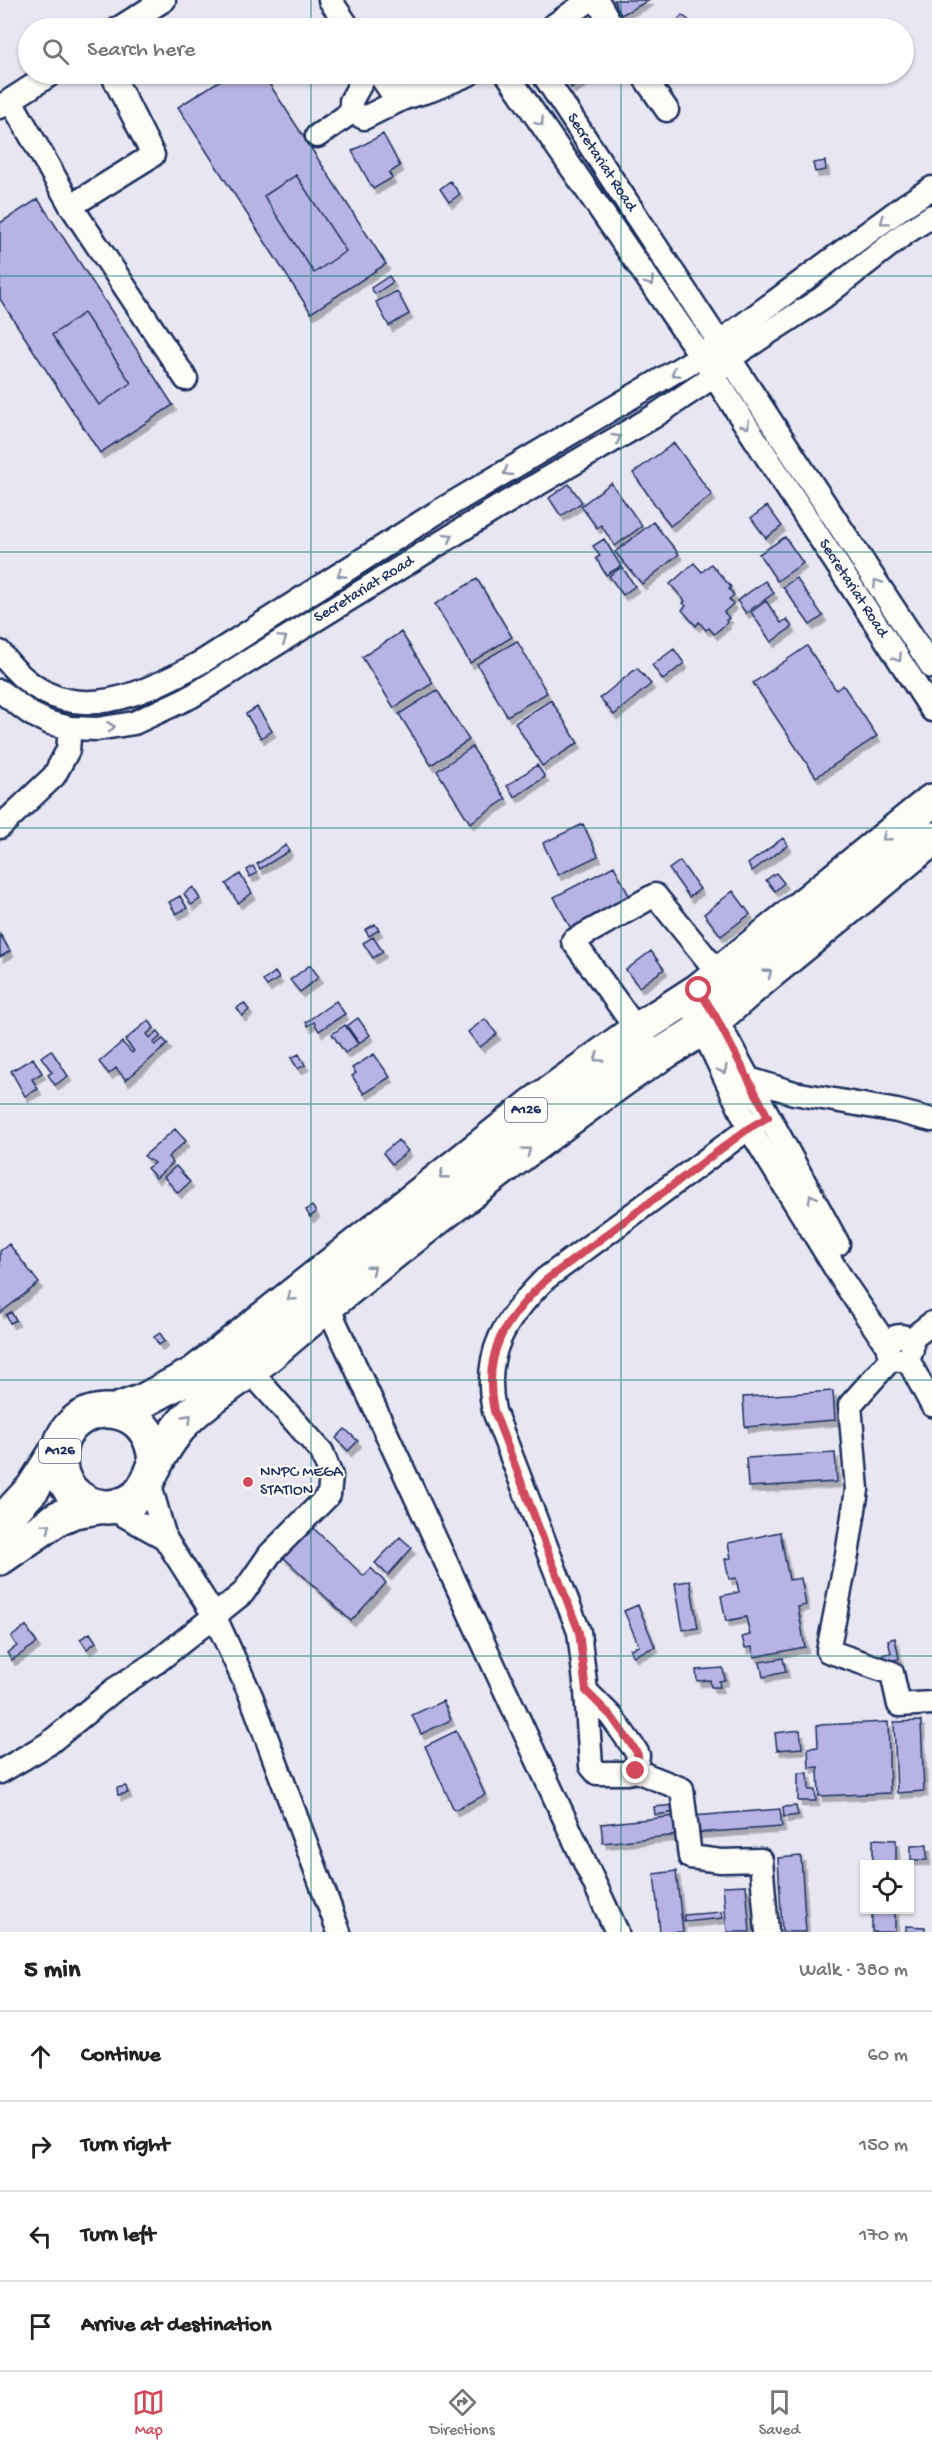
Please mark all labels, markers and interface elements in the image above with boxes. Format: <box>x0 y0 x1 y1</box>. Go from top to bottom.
search box <box>18 18 914 84</box>
icon: search <box>39 35 72 68</box>
text: Search here <box>87 38 195 64</box>
street label: Secretariat Road <box>562 110 641 217</box>
one-way arrow <box>533 115 544 126</box>
one-way arrow <box>879 214 890 225</box>
one-way arrow <box>643 276 654 287</box>
one-way arrow <box>671 365 681 377</box>
one-way arrow <box>738 418 749 429</box>
one-way arrow <box>611 434 621 445</box>
one-way arrow <box>503 464 513 476</box>
one-way arrow <box>443 532 453 544</box>
street label: Secretariat Road <box>814 536 893 643</box>
street label: Secretariat Road <box>311 551 419 628</box>
one-way arrow <box>337 566 347 578</box>
one-way arrow <box>873 579 884 590</box>
one-way arrow <box>277 636 288 647</box>
one-way arrow <box>891 651 902 662</box>
one-way arrow <box>106 721 116 734</box>
one-way arrow <box>882 830 893 841</box>
one-way arrow <box>762 969 773 980</box>
route start <box>685 976 711 1002</box>
one-way arrow <box>594 1050 605 1061</box>
one-way arrow <box>715 1064 727 1075</box>
road number: A126 <box>505 1098 547 1122</box>
one-way arrow <box>520 1147 531 1158</box>
one-way arrow <box>438 1167 449 1178</box>
one-way arrow <box>808 1194 819 1204</box>
one-way arrow <box>366 1266 377 1277</box>
one-way arrow <box>287 1290 298 1301</box>
one-way arrow <box>181 1415 192 1425</box>
road number: A126 <box>39 1439 81 1463</box>
place label: NNPC MEGA STATION <box>260 1464 344 1501</box>
marker: NNPC MEGA STATION <box>241 1475 255 1489</box>
one-way arrow <box>41 1523 52 1534</box>
route end <box>622 1757 648 1783</box>
map controls <box>860 1860 914 1914</box>
button: locate <box>860 1860 914 1914</box>
text: 5 min <box>24 1956 80 1987</box>
text: Walk · 380 m <box>799 1960 908 1983</box>
icon: ahead <box>24 2040 57 2073</box>
text: Continue <box>81 2043 161 2069</box>
text: 60 m <box>868 2045 908 2068</box>
icon: right <box>24 2130 57 2163</box>
text: Turn right <box>81 2133 169 2159</box>
text: 150 m <box>859 2135 908 2158</box>
icon: left <box>24 2220 57 2253</box>
text: Turn left <box>81 2223 155 2249</box>
text: 170 m <box>859 2225 908 2248</box>
icon: arrive <box>24 2310 57 2343</box>
text: Arrive at destination <box>81 2313 271 2339</box>
tab: Map <box>132 2386 165 2441</box>
tab: Directions <box>429 2386 495 2441</box>
tab: Saved <box>759 2386 800 2441</box>

